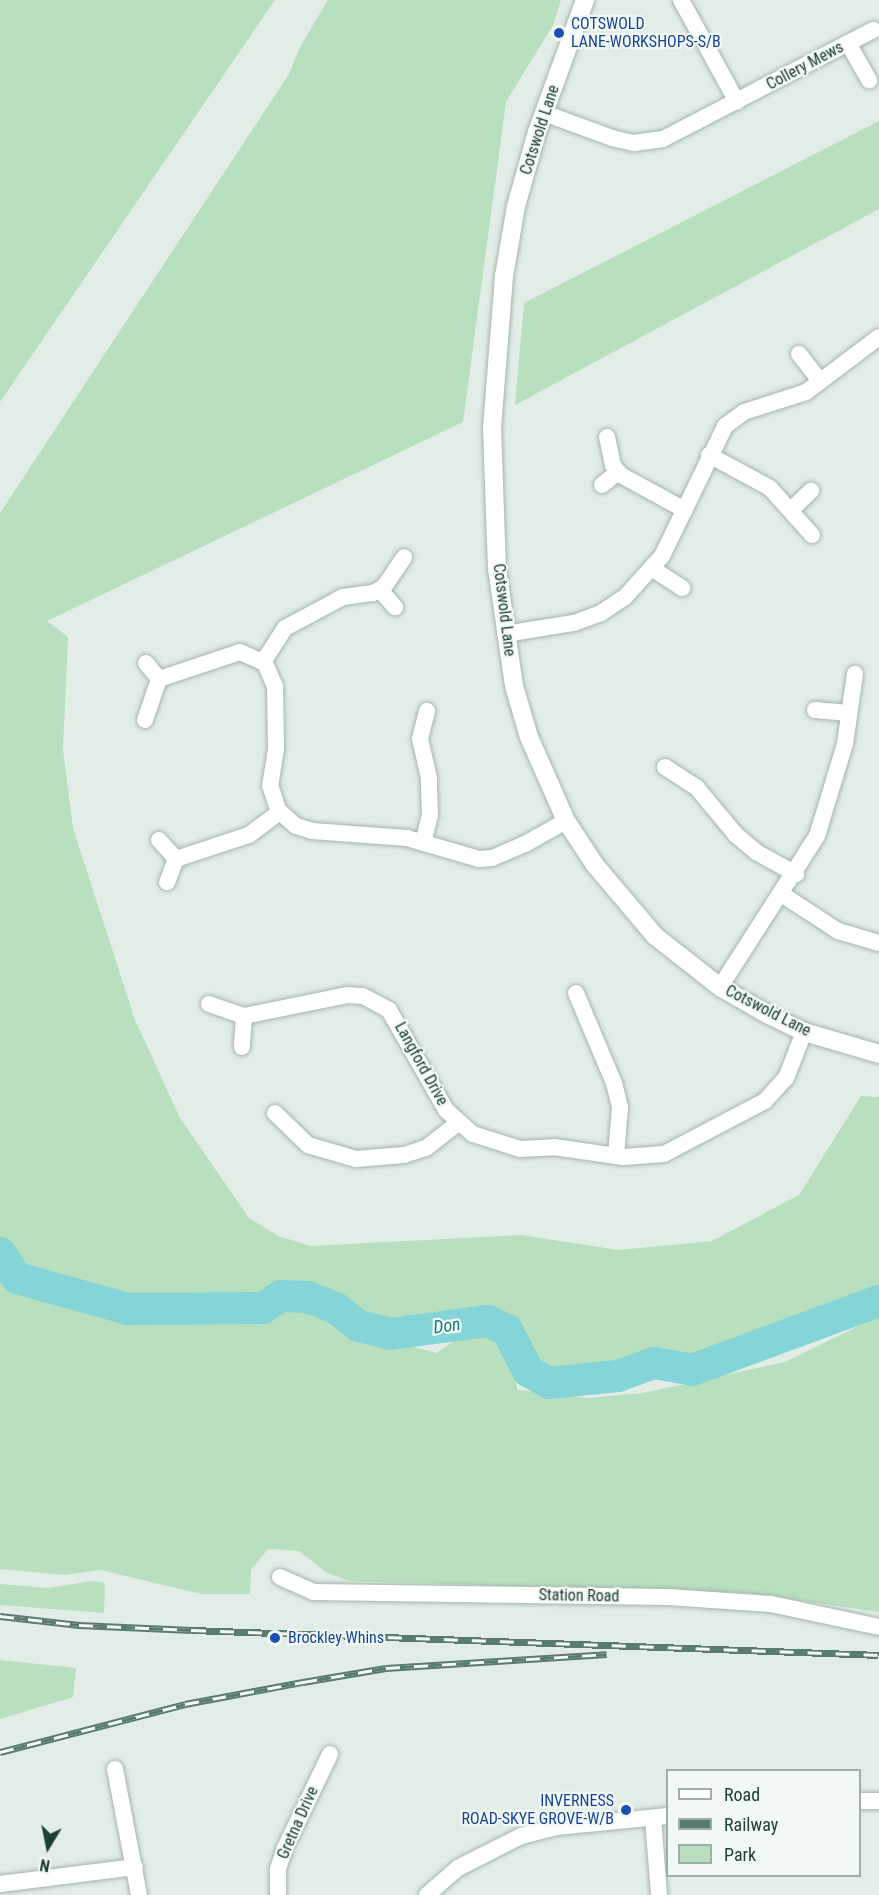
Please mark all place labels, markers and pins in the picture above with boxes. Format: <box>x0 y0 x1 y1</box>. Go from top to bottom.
place label: COTSWOLD LANE-WORKSHOPS-S/B <box>571 14 721 52</box>
marker: COTSWOLD LANE-WORKSHOPS-S/B <box>552 26 566 40</box>
place label: Brockley Whins <box>288 1628 384 1648</box>
marker: Brockley Whins <box>266 1629 284 1647</box>
place label: INVERNESS ROAD-SKYE GROVE-W/B <box>462 1791 614 1829</box>
marker: INVERNESS ROAD-SKYE GROVE-W/B <box>619 1803 633 1817</box>

